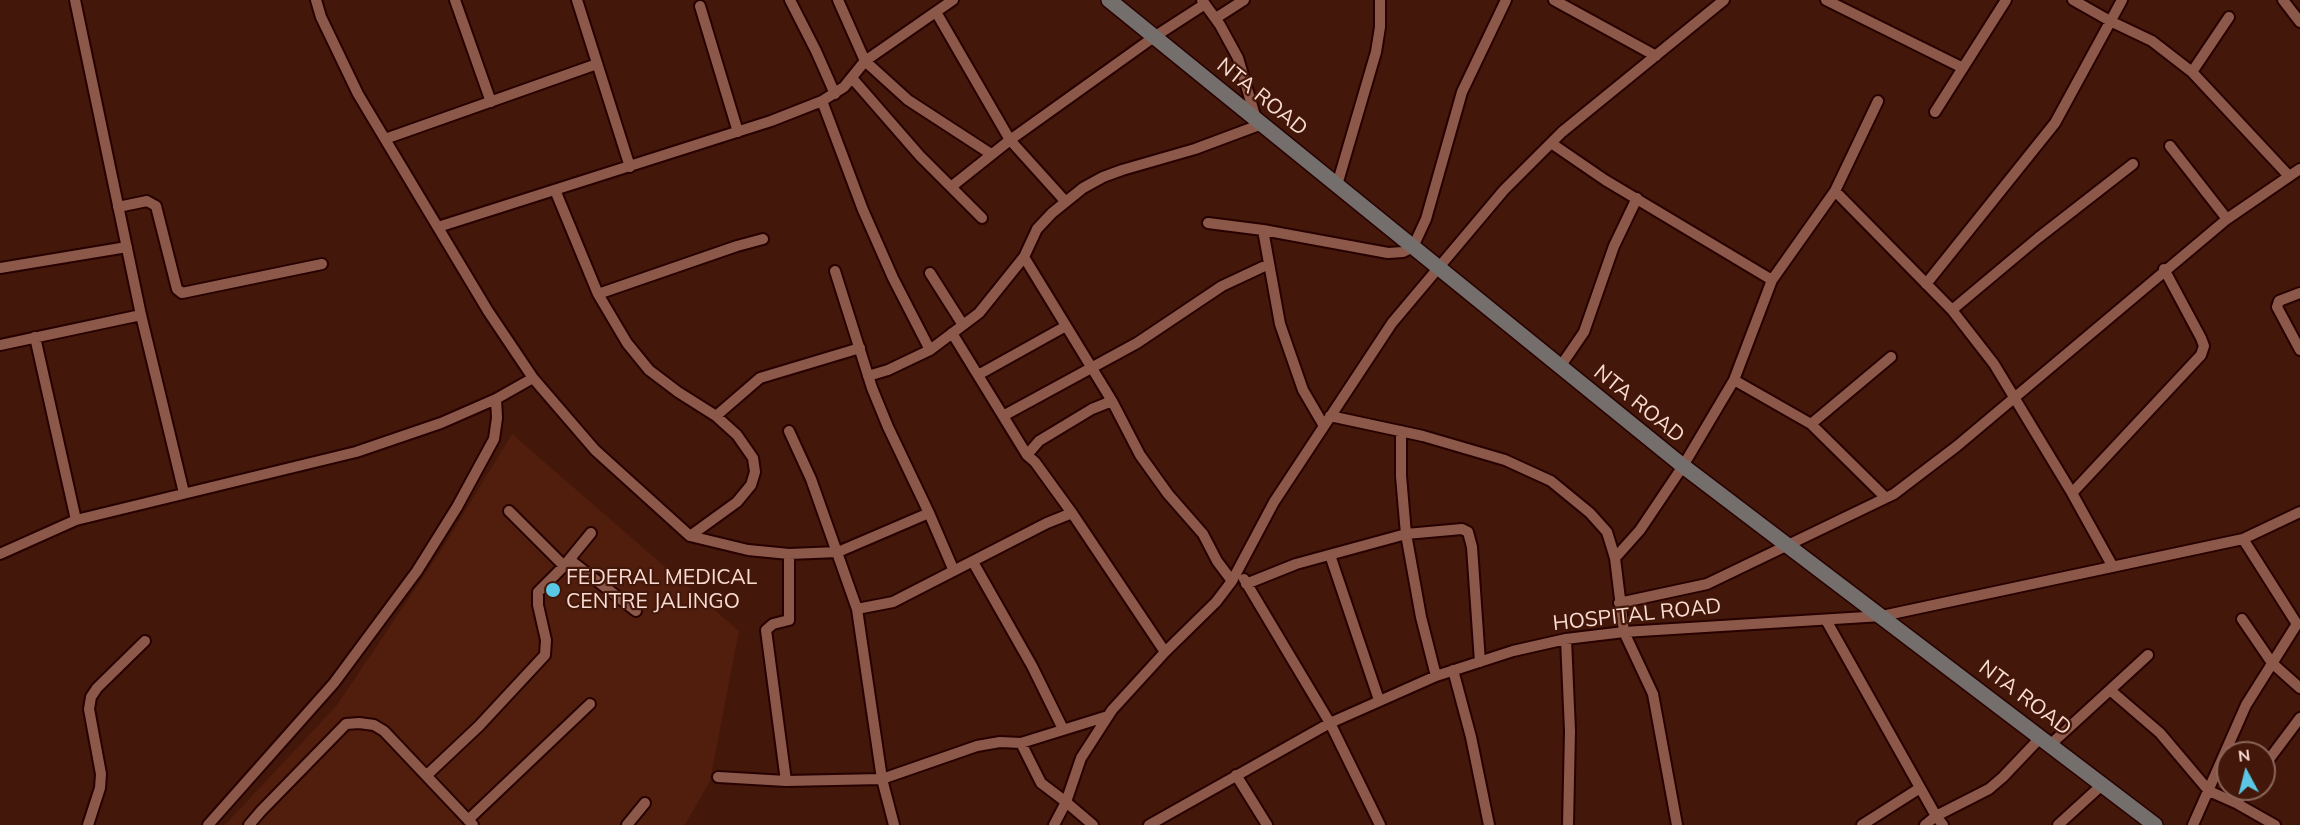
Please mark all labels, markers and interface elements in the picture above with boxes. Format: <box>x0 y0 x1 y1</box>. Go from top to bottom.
street label: NTA ROAD <box>1212 53 1312 141</box>
street label: NTA ROAD <box>1589 360 1689 448</box>
place label: FEDERAL MEDICAL CENTRE JALINGO <box>566 565 757 615</box>
marker: FEDERAL MEDICAL CENTRE JALINGO <box>544 581 562 599</box>
street label: HOSPITAL ROAD <box>1551 594 1723 636</box>
street label: NTA ROAD <box>1974 655 2076 741</box>
north arrow <box>2216 741 2276 801</box>
text: N <box>2237 744 2251 766</box>

